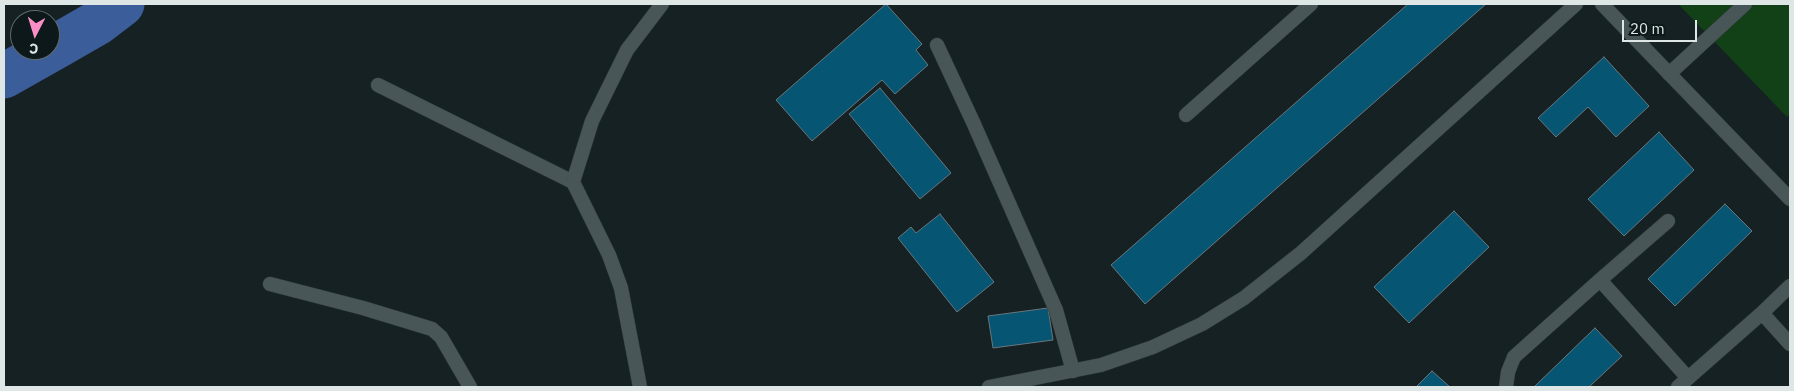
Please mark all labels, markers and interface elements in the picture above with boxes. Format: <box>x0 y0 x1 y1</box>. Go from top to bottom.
north arrow <box>10 10 60 60</box>
scale bar <box>1624 10 1699 42</box>
text: 20 m <box>1630 19 1665 38</box>
text: С <box>28 40 39 58</box>

